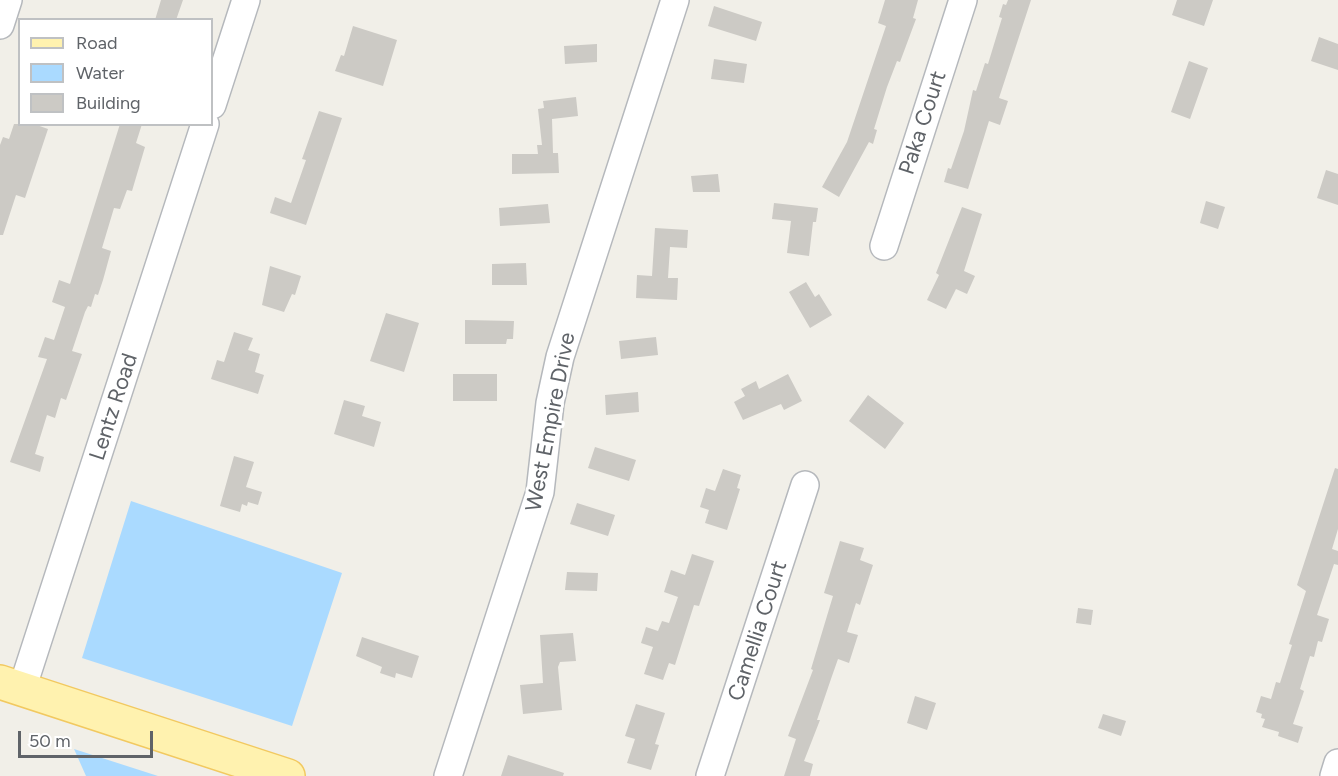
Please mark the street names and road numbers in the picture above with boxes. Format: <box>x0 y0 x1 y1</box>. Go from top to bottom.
street label: Paka Court <box>894 68 952 178</box>
street label: West Empire Drive <box>521 330 581 514</box>
street label: Lentz Road <box>84 350 144 464</box>
street label: Camellia Court <box>723 558 793 704</box>

